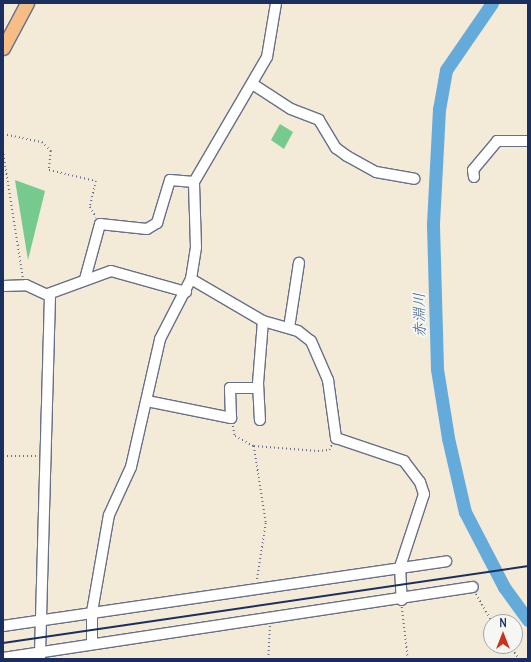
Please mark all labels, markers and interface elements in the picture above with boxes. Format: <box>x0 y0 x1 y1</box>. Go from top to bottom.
water label: 赤淵川 <box>410 292 428 338</box>
north arrow <box>483 614 523 654</box>
text: N <box>499 616 507 630</box>

